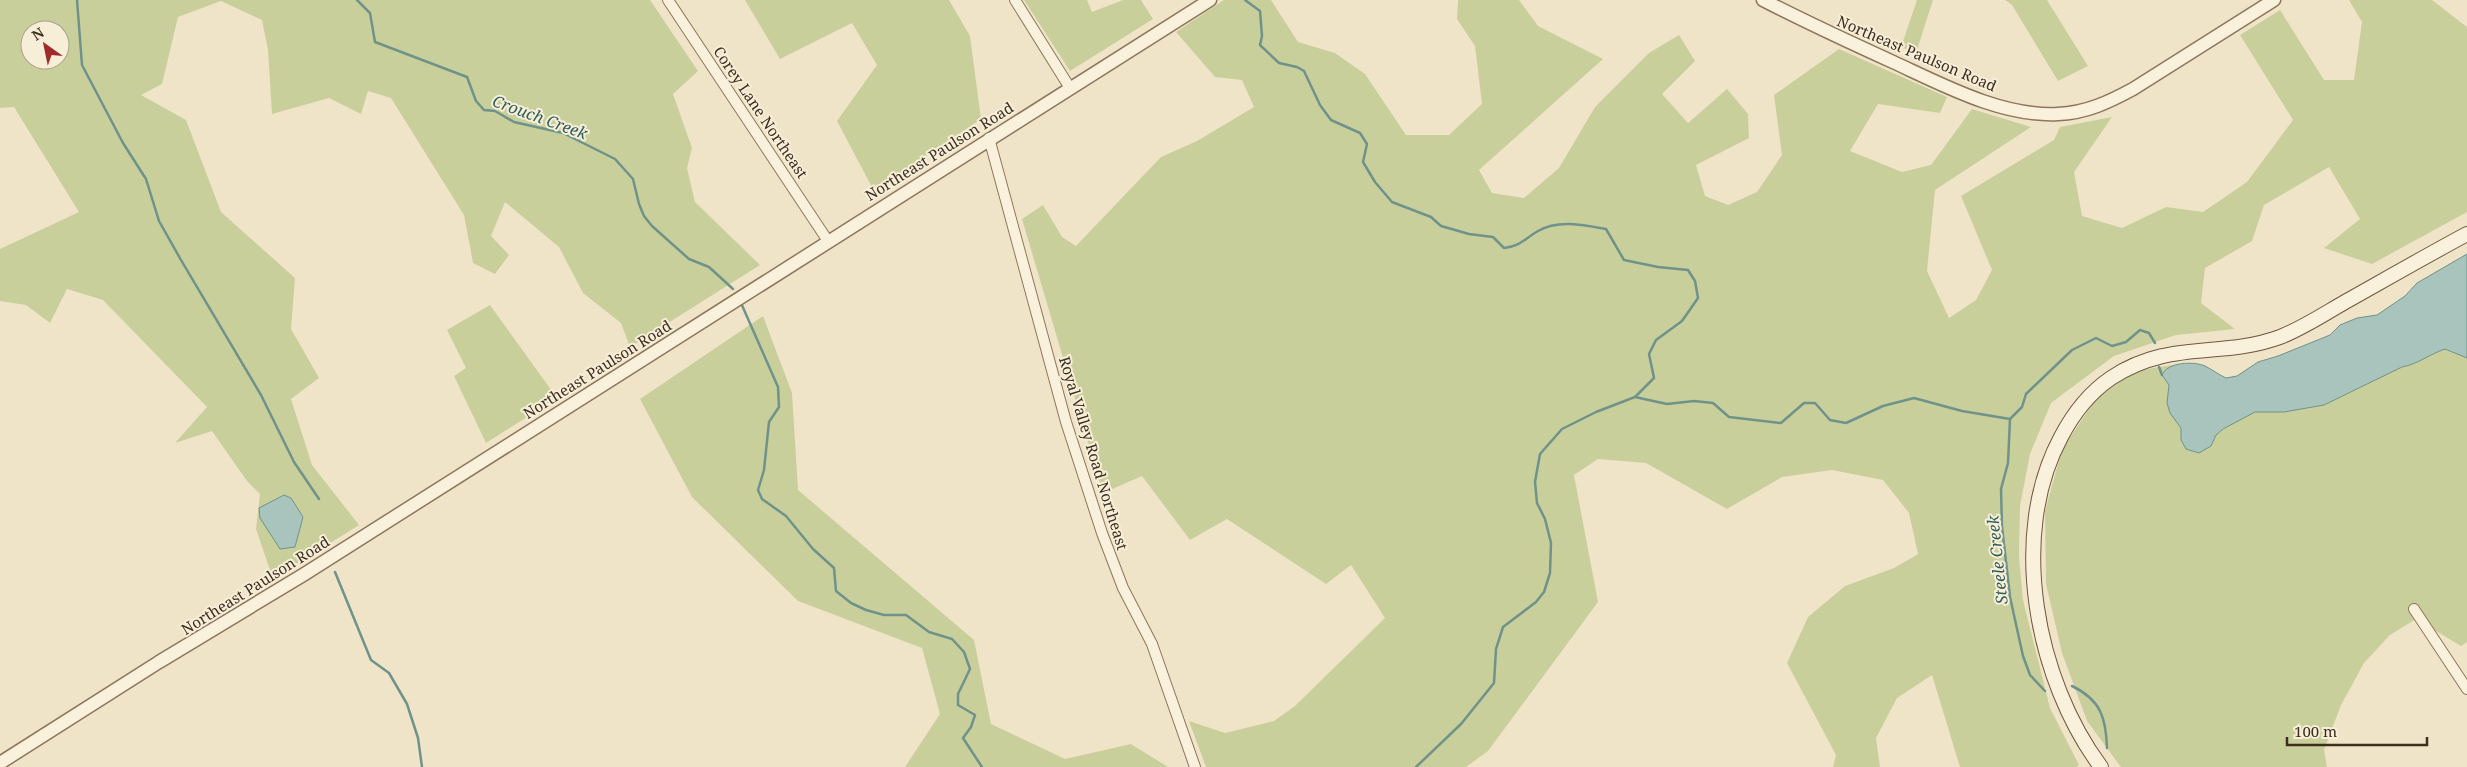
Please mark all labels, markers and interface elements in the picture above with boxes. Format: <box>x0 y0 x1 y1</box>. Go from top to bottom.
street label: Northeast Paulson Road <box>1834 10 2000 96</box>
north arrow <box>20 20 70 70</box>
text: N <box>28 23 47 45</box>
street label: Corey Lane Northeast <box>709 42 813 182</box>
water label: Crouch Creek <box>489 90 591 145</box>
street label: Northeast Paulson Road <box>861 97 1017 205</box>
street label: Northeast Paulson Road <box>519 315 675 423</box>
street label: Royal Valley Road Northeast <box>1055 354 1133 552</box>
water label: Steele Creek <box>1981 514 2013 606</box>
street label: Northeast Paulson Road <box>177 531 333 639</box>
scale bar <box>2287 714 2427 746</box>
text: 100 m <box>2294 721 2337 741</box>

